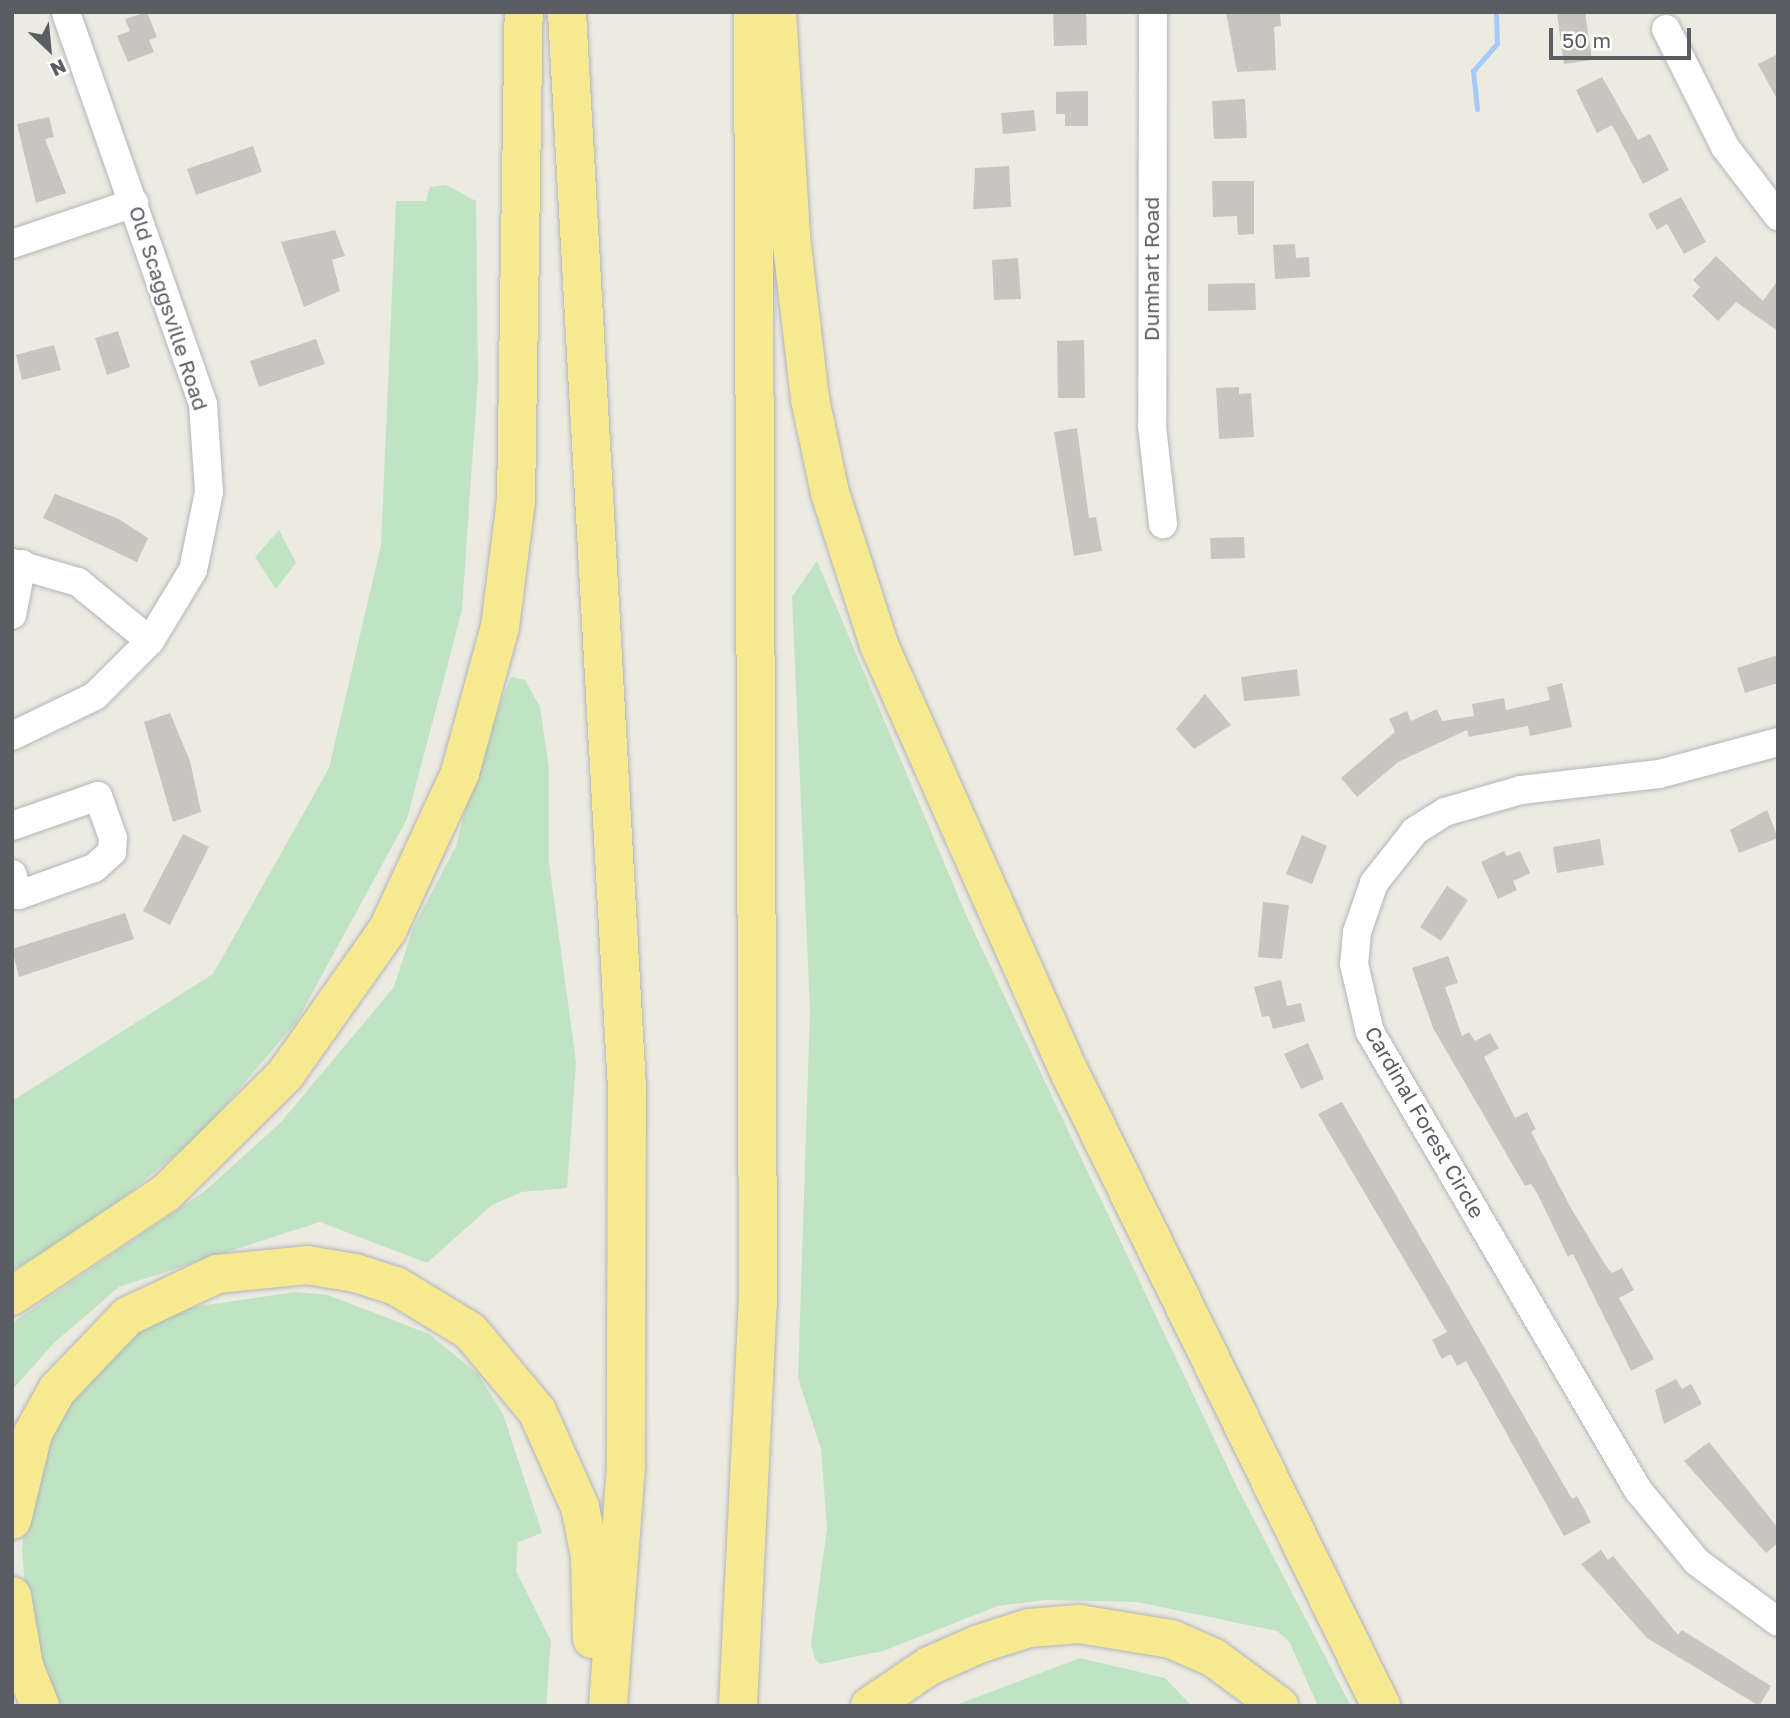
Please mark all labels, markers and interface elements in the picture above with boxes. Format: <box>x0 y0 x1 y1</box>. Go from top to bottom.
north arrow <box>14 14 84 84</box>
scale bar <box>1552 14 1694 58</box>
text: 50 m <box>1562 27 1611 53</box>
text: N <box>47 55 70 82</box>
street label: Dumhart Road <box>1138 197 1164 341</box>
street label: Old Scaggsville Road <box>124 203 214 413</box>
street label: Cardinal Forest Circle <box>1360 1022 1490 1222</box>

